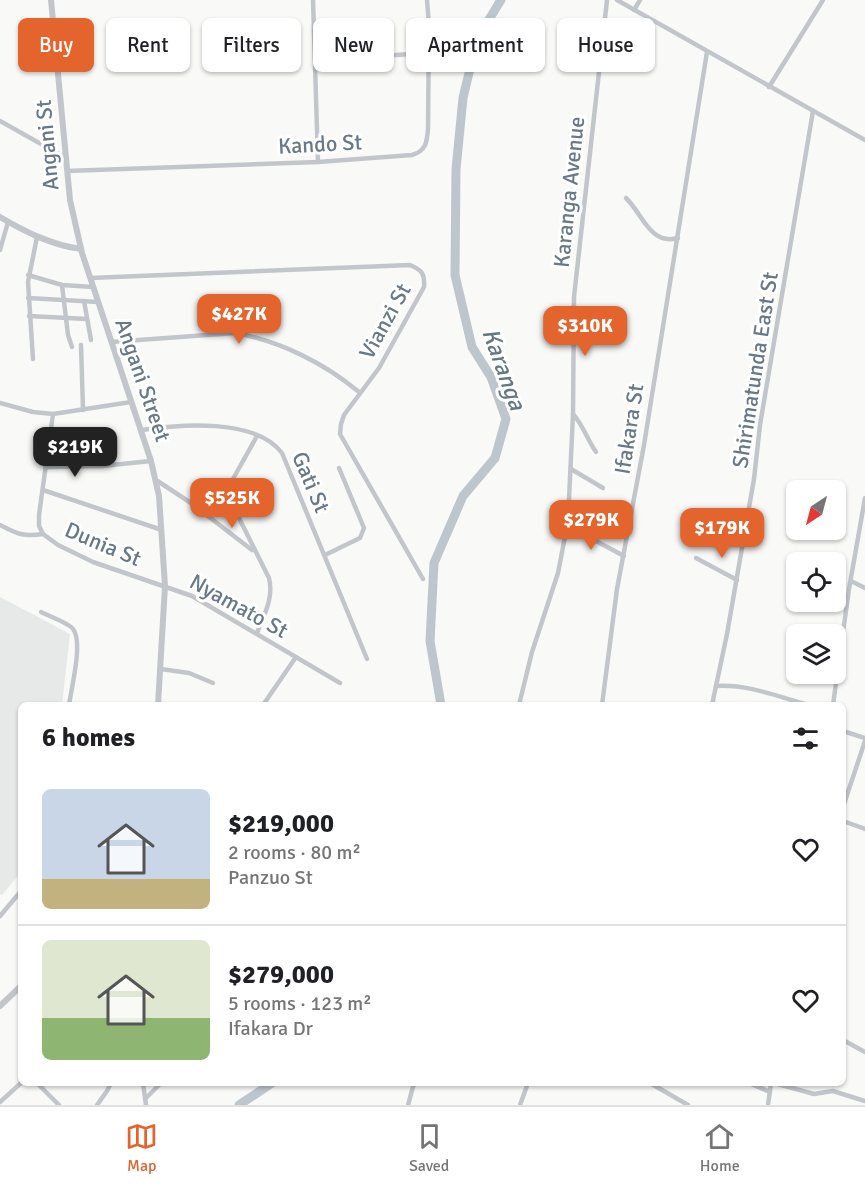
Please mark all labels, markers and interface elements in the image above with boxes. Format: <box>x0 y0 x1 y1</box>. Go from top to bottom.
chip: Buy <box>18 18 94 72</box>
chip: Rent <box>106 18 190 72</box>
chip: Filters <box>202 18 301 72</box>
chip: New <box>313 18 394 72</box>
chip: Apartment <box>406 18 545 72</box>
chip: House <box>557 18 655 72</box>
street label: Angani St <box>30 98 64 191</box>
street label: Karanga Avenue <box>548 115 590 269</box>
street label: Kando St <box>277 128 363 160</box>
street label: Shirimatunda East St <box>726 270 784 470</box>
street label: Vianzi St <box>353 278 417 364</box>
pin: $427K <box>197 294 281 345</box>
text: $427K <box>211 301 267 326</box>
pin: $310K <box>543 306 627 357</box>
text: $310K <box>557 313 613 338</box>
street label: Angani Street <box>109 315 177 445</box>
water label: Karanga <box>475 324 533 415</box>
street label: Ifakara St <box>609 382 649 476</box>
pin: $219K <box>33 427 117 478</box>
text: $219K <box>47 434 103 459</box>
street label: Gati St <box>286 447 336 517</box>
pin: $525K <box>190 478 274 529</box>
north arrow <box>786 480 846 540</box>
map controls <box>786 480 846 684</box>
text: $525K <box>204 485 260 510</box>
pin: $279K <box>549 500 633 551</box>
text: $279K <box>563 507 619 532</box>
pin: $179K <box>680 508 764 559</box>
text: $179K <box>694 515 750 540</box>
street label: Dunia St <box>61 516 145 572</box>
button: locate <box>786 552 846 612</box>
street label: Nyamato St <box>185 568 293 644</box>
button: layers <box>786 624 846 684</box>
text: 6 homes <box>42 722 135 754</box>
icon: filters <box>789 722 822 755</box>
text: $219,000 <box>228 808 334 840</box>
icon: home <box>90 813 162 885</box>
icon: heart <box>789 833 822 866</box>
text: 2 rooms · 80 m² <box>228 840 361 865</box>
text: Panzuo St <box>228 865 313 890</box>
text: $279,000 <box>228 959 334 991</box>
icon: home <box>90 964 162 1036</box>
icon: heart <box>789 984 822 1017</box>
text: 5 rooms · 123 m² <box>228 991 372 1016</box>
text: Ifakara Dr <box>228 1016 313 1041</box>
tab: Map <box>125 1120 158 1176</box>
tab: Saved <box>409 1120 449 1176</box>
tab: Home <box>700 1120 740 1176</box>

